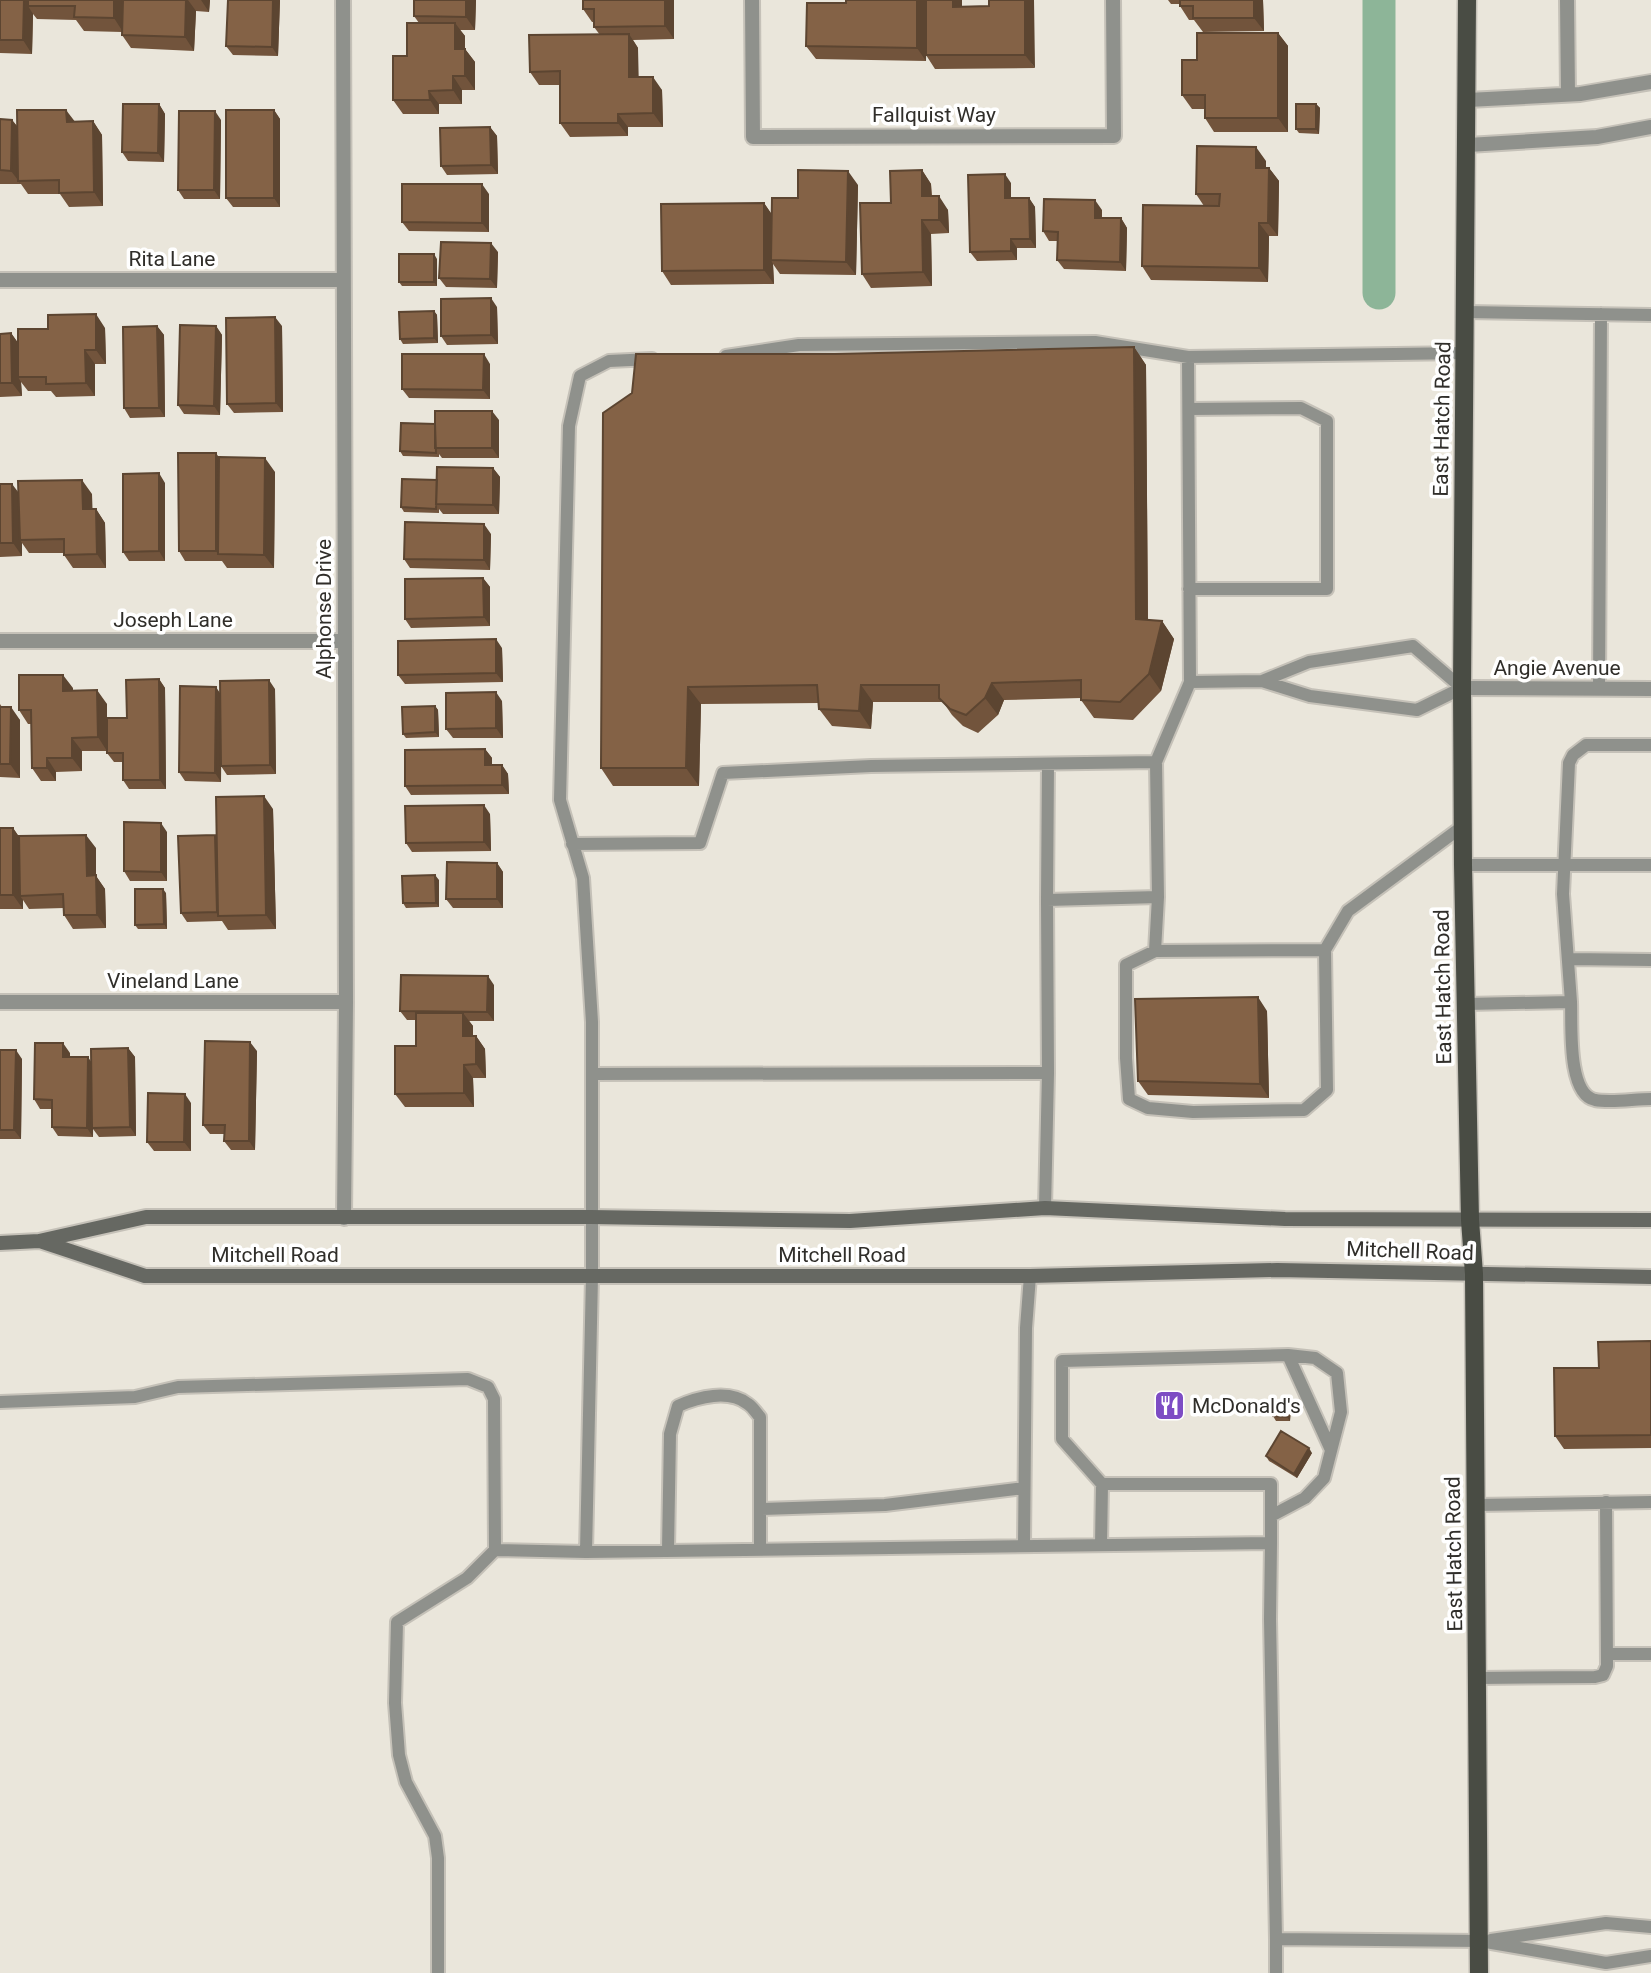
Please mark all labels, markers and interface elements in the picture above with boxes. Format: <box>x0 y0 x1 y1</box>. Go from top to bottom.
street label: Fallquist Way <box>872 103 996 127</box>
street label: Rita Lane <box>128 247 216 271</box>
street label: East Hatch Road <box>1429 341 1455 497</box>
street label: Alphonse Drive <box>312 539 336 679</box>
street label: Joseph Lane <box>113 608 233 632</box>
street label: Angie Avenue <box>1493 656 1621 680</box>
street label: East Hatch Road <box>1430 909 1456 1065</box>
street label: Vineland Lane <box>107 969 239 993</box>
street label: Mitchell Road <box>1346 1237 1474 1265</box>
street label: Mitchell Road <box>211 1243 339 1267</box>
street label: Mitchell Road <box>778 1243 906 1267</box>
restaurant icon: McDonald's <box>1152 1389 1186 1423</box>
place label: McDonald's <box>1192 1394 1301 1418</box>
street label: East Hatch Road <box>1441 1476 1467 1632</box>

